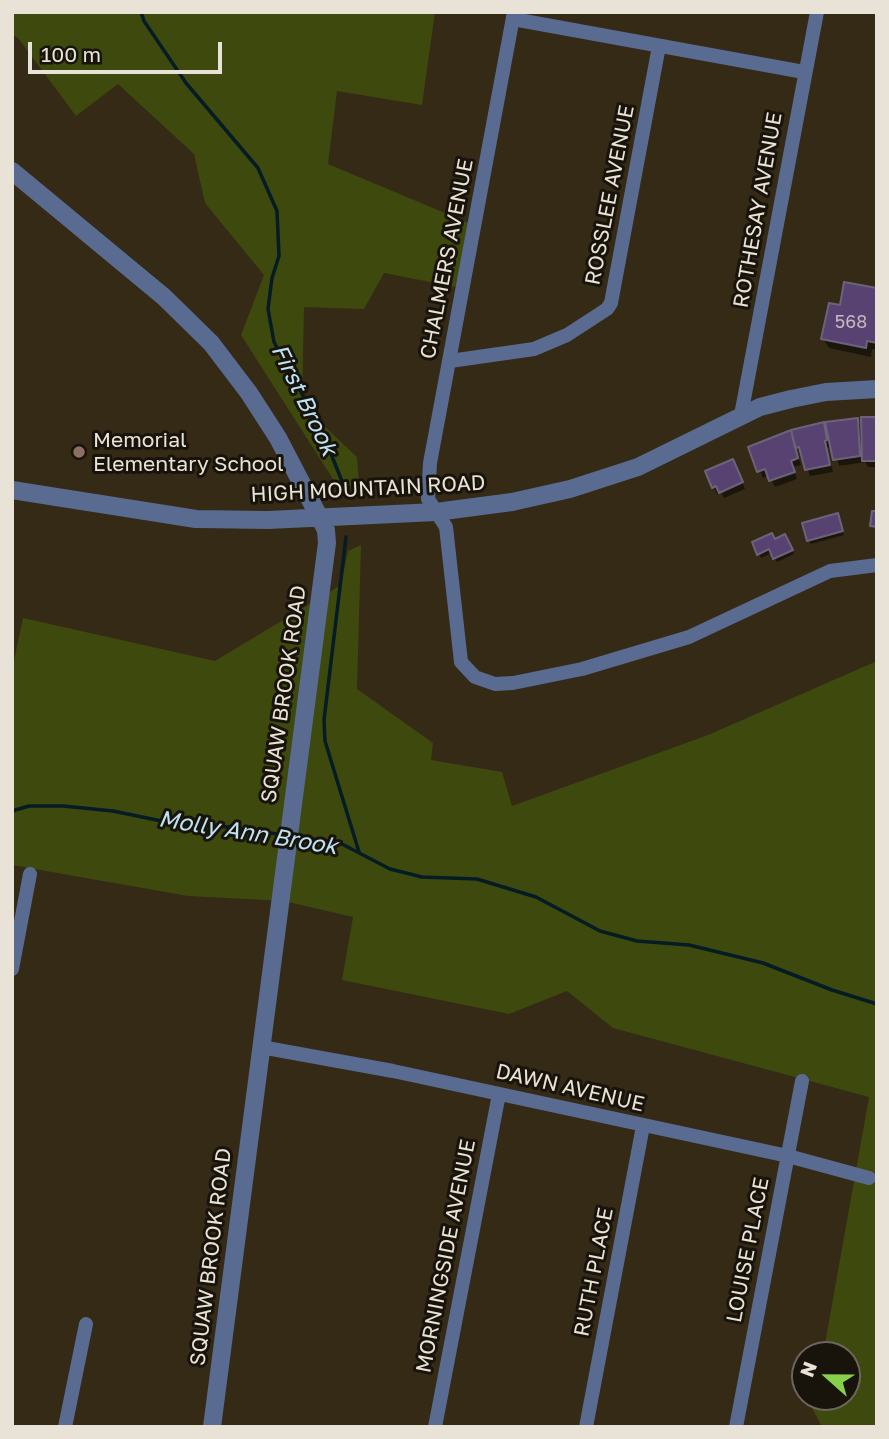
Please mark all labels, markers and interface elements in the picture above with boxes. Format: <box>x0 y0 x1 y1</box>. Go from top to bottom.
scale bar <box>32 28 226 72</box>
text: 100 m <box>41 41 101 67</box>
street label: ROSSLEE AVENUE <box>580 103 640 287</box>
street label: ROTHESAY AVENUE <box>728 110 788 310</box>
street label: CHALMERS AVENUE <box>415 157 479 361</box>
house number: 568 <box>835 311 867 333</box>
water label: First Brook <box>265 340 343 460</box>
place label: Memorial Elementary School <box>93 427 284 477</box>
marker: Memorial Elementary School <box>71 444 87 460</box>
street label: HIGH MOUNTAIN ROAD <box>250 470 486 508</box>
street label: SQUAW BROOK ROAD <box>256 584 312 804</box>
water label: Molly Ann Brook <box>157 805 339 861</box>
street label: DAWN AVENUE <box>493 1059 647 1117</box>
street label: MORNINGSIDE AVENUE <box>411 1137 481 1375</box>
street label: SQUAW BROOK ROAD <box>185 1147 237 1367</box>
street label: LOUISE PLACE <box>722 1175 774 1325</box>
street label: RUTH PLACE <box>569 1205 619 1339</box>
north arrow <box>791 1341 861 1411</box>
text: N <box>794 1358 821 1380</box>

